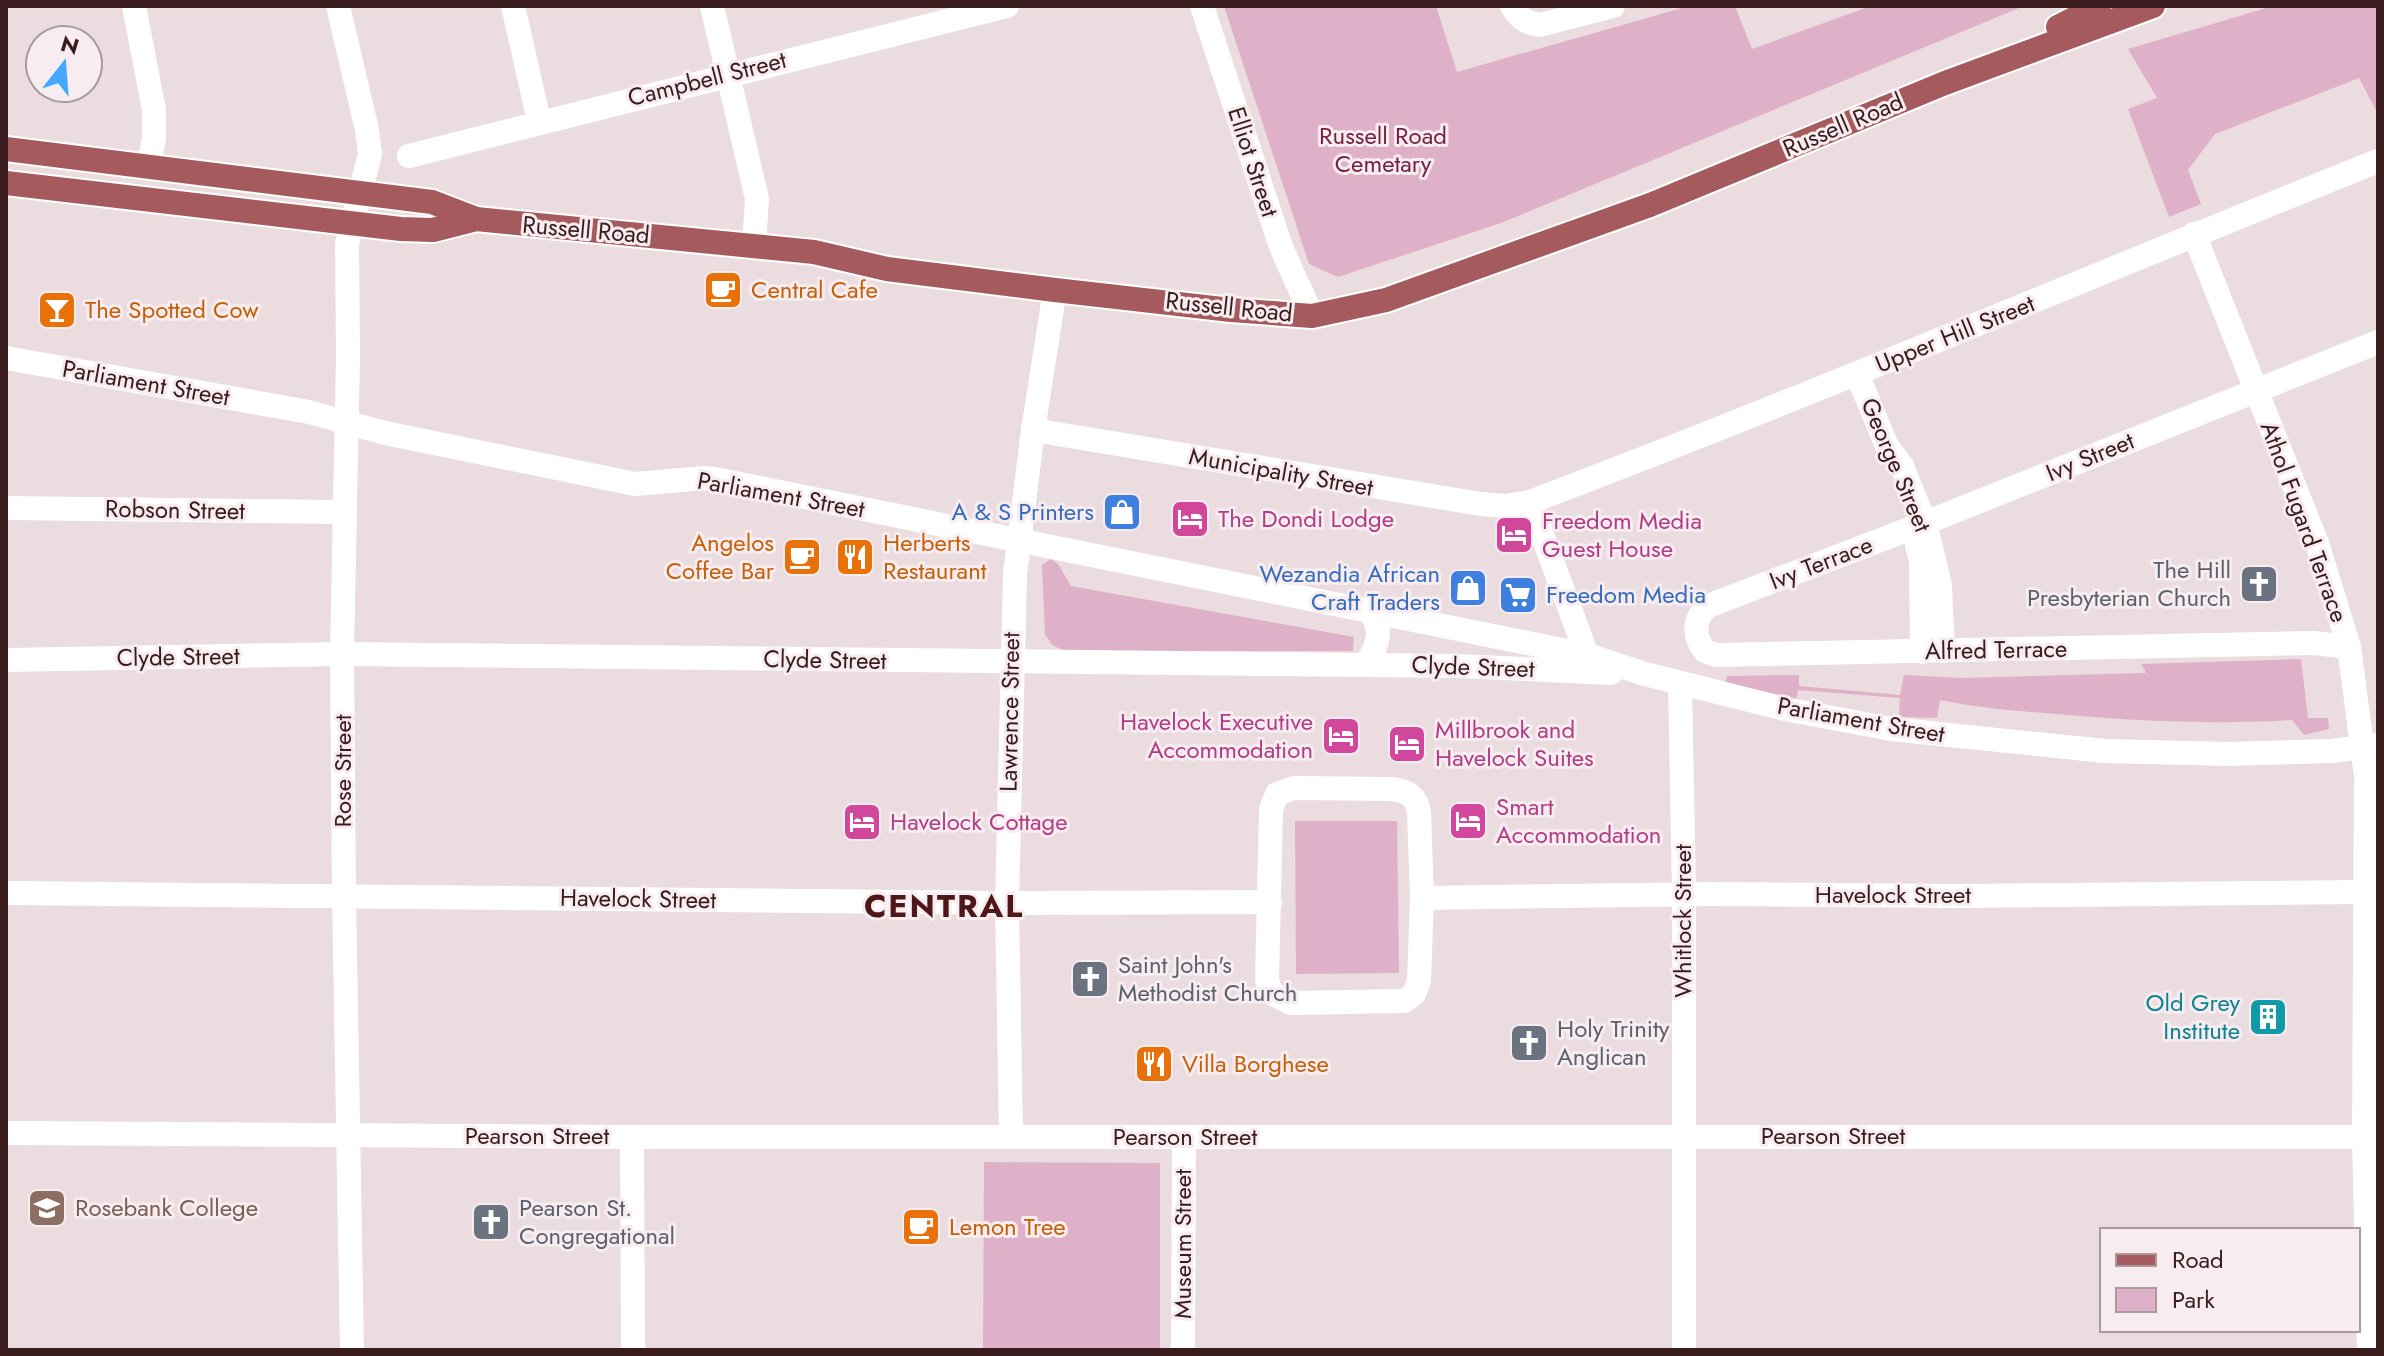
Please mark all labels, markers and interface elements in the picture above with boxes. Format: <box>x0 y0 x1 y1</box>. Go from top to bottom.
north arrow <box>24 24 104 104</box>
text: N <box>57 27 83 63</box>
street label: Campbell Street <box>624 42 790 115</box>
street label: Russell Road <box>1777 83 1908 166</box>
street label: Elliot Street <box>1219 102 1288 222</box>
park label: Russell Road Cemetary <box>1319 118 1447 181</box>
street label: Russell Road <box>521 207 651 253</box>
cafe icon: Central Cafe <box>702 269 744 311</box>
place label: Central Cafe <box>751 272 878 307</box>
street label: Russell Road <box>1164 282 1294 331</box>
street label: Upper Hill Street <box>1870 286 2040 381</box>
bar icon: The Spotted Cow <box>36 289 78 331</box>
place label: The Spotted Cow <box>85 292 259 327</box>
street label: Parliament Street <box>60 351 233 414</box>
street label: George Street <box>1853 392 1940 537</box>
street label: Athol Fugard Terrace <box>2252 416 2357 627</box>
street label: Ivy Street <box>2041 423 2139 490</box>
street label: Municipality Street <box>1186 438 1376 505</box>
street label: Parliament Street <box>695 463 868 526</box>
street label: Robson Street <box>105 491 246 528</box>
shop icon: A & S Printers <box>1101 491 1143 533</box>
place label: A & S Printers <box>951 494 1094 529</box>
hotel icon: The Dondi Lodge <box>1169 498 1211 540</box>
place label: The Dondi Lodge <box>1218 501 1394 536</box>
place label: Freedom Media Guest House <box>1542 503 1702 566</box>
hotel icon: Freedom Media Guest House <box>1493 514 1535 556</box>
place label: Angelos Coffee Bar <box>666 525 775 588</box>
place label: Herberts Restaurant <box>883 525 987 588</box>
street label: Ivy Terrace <box>1764 527 1877 598</box>
cafe icon: Angelos Coffee Bar <box>781 536 823 578</box>
restaurant icon: Herberts Restaurant <box>834 536 876 578</box>
place label: The Hill Presbyterian Church <box>2027 552 2231 615</box>
place label: Wezandia African Craft Traders <box>1260 556 1440 619</box>
church icon: The Hill Presbyterian Church <box>2238 563 2280 605</box>
shop icon: Wezandia African Craft Traders <box>1447 567 1489 609</box>
supermarket icon: Freedom Media <box>1497 574 1539 616</box>
place label: Freedom Media <box>1546 577 1706 612</box>
street label: Alfred Terrace <box>1925 631 2067 668</box>
street label: Lawrence Street <box>991 632 1028 792</box>
street label: Clyde Street <box>116 638 240 675</box>
street label: Clyde Street <box>763 641 887 678</box>
street label: Clyde Street <box>1411 647 1535 686</box>
street label: Parliament Street <box>1775 688 1948 751</box>
place label: Havelock Executive Accommodation <box>1120 704 1313 767</box>
place label: Millbrook and Havelock Suites <box>1435 712 1594 775</box>
street label: Rose Street <box>325 714 360 828</box>
hotel icon: Havelock Executive Accommodation <box>1320 715 1362 757</box>
hotel icon: Millbrook and Havelock Suites <box>1386 723 1428 765</box>
place label: Smart Accommodation <box>1496 789 1661 852</box>
hotel icon: Smart Accommodation <box>1447 800 1489 842</box>
hotel icon: Havelock Cottage <box>841 801 883 843</box>
place label: Havelock Cottage <box>890 804 1068 839</box>
street label: Whitlock Street <box>1665 844 1700 998</box>
street label: Havelock Street <box>1815 877 1971 912</box>
street label: Havelock Street <box>560 880 717 917</box>
district label: CENTRAL <box>864 883 1024 929</box>
place label: Saint John's Methodist Church <box>1118 947 1297 1010</box>
church icon: Saint John's Methodist Church <box>1069 958 1111 1000</box>
place label: Old Grey Institute <box>2146 985 2240 1048</box>
building icon: Old Grey Institute <box>2247 996 2289 1038</box>
place label: Holy Trinity Anglican <box>1557 1011 1670 1074</box>
church icon: Holy Trinity Anglican <box>1508 1022 1550 1064</box>
restaurant icon: Villa Borghese <box>1133 1043 1175 1085</box>
place label: Villa Borghese <box>1182 1046 1329 1081</box>
street label: Pearson Street <box>465 1118 609 1153</box>
street label: Pearson Street <box>1761 1118 1905 1153</box>
street label: Pearson Street <box>1113 1119 1257 1154</box>
street label: Museum Street <box>1165 1169 1200 1319</box>
school or university icon: Rosebank College <box>26 1187 68 1229</box>
place label: Rosebank College <box>75 1190 258 1225</box>
place label: Pearson St. Congregational <box>519 1190 675 1253</box>
church icon: Pearson St. Congregational <box>470 1201 512 1243</box>
cafe icon: Lemon Tree <box>900 1206 942 1248</box>
place label: Lemon Tree <box>949 1209 1066 1244</box>
legend <box>2100 1228 2360 1332</box>
text: Road <box>2172 1242 2224 1277</box>
text: Park <box>2172 1282 2215 1317</box>

